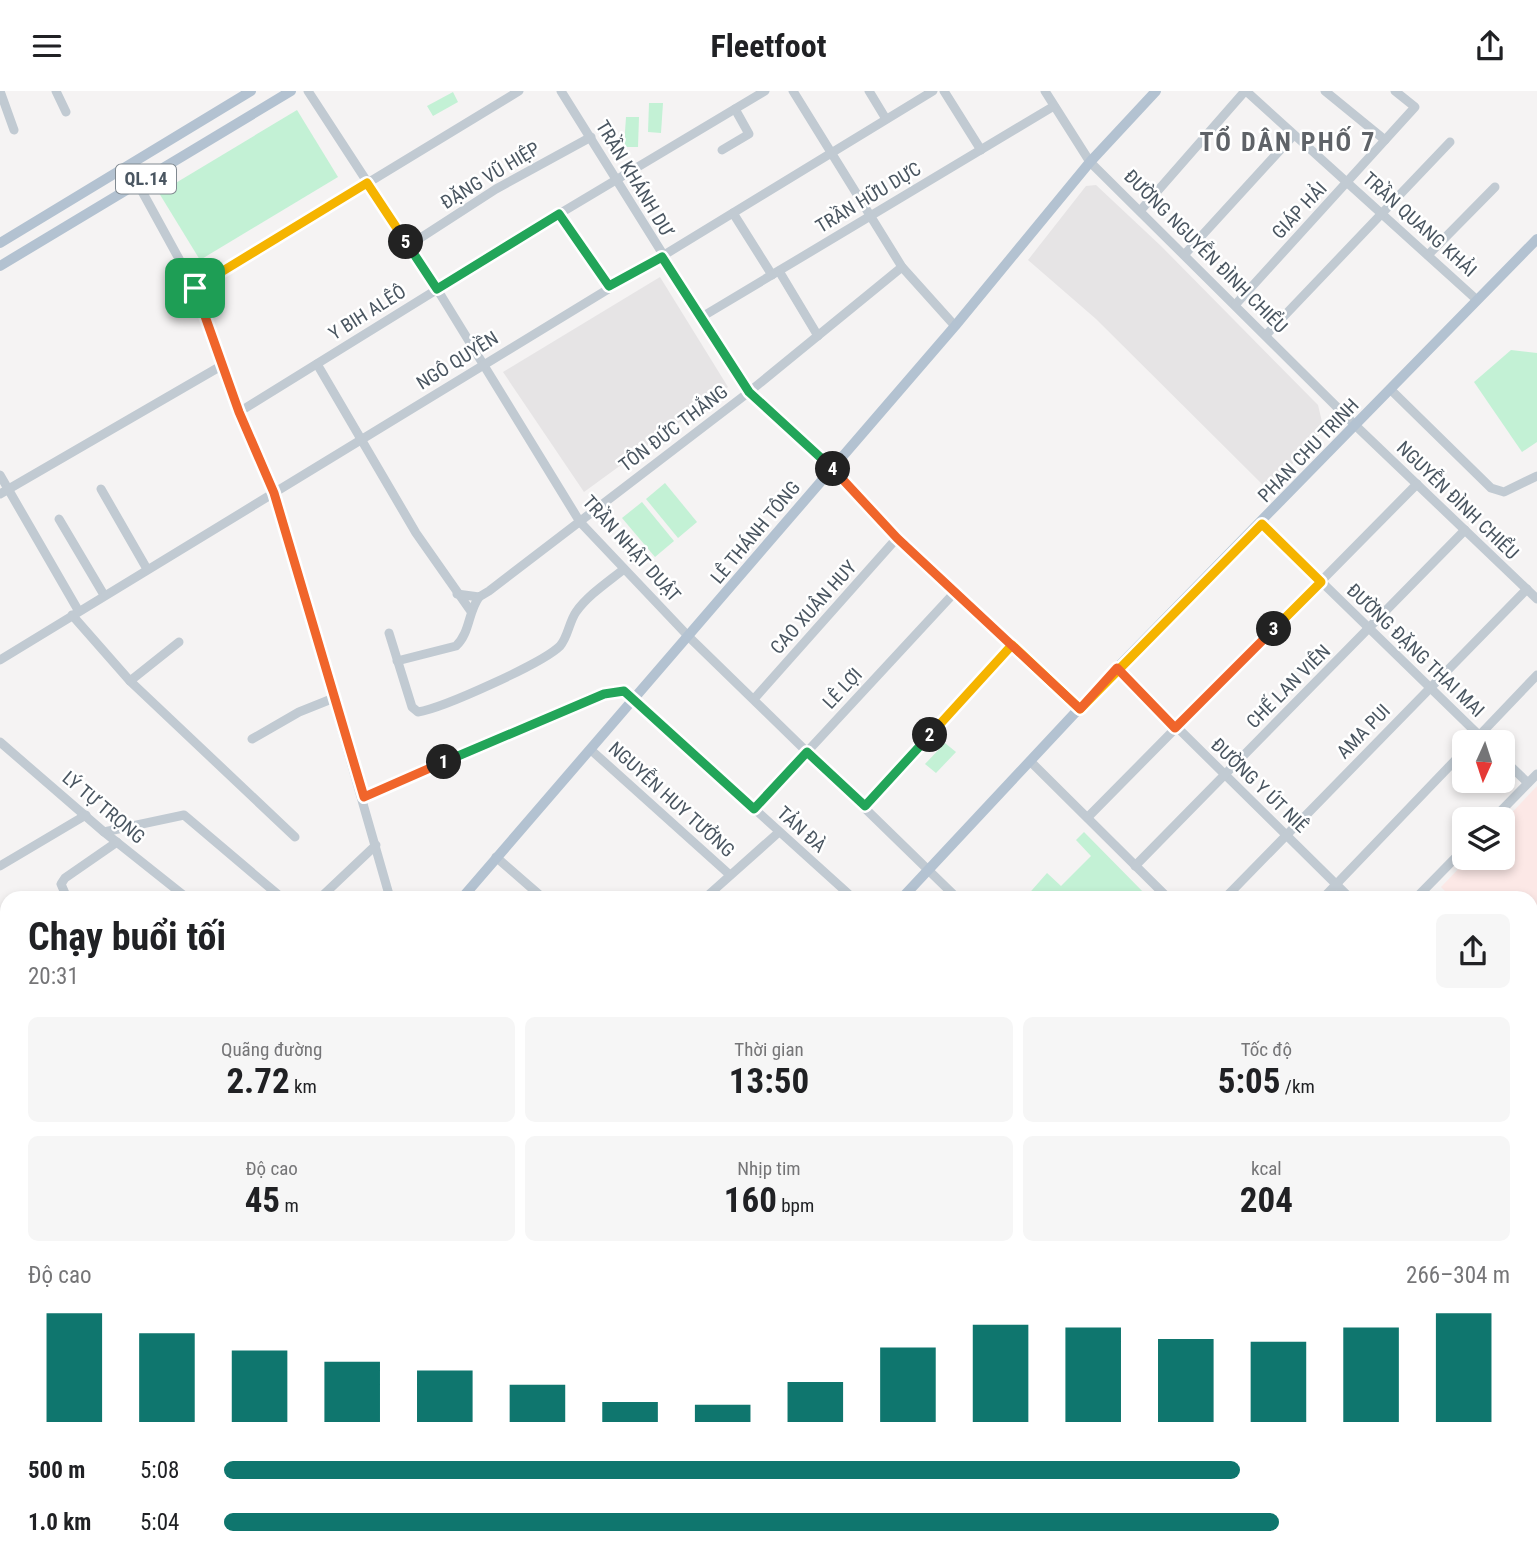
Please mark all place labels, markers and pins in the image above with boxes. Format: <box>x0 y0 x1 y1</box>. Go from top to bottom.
pin: 5 <box>388 225 424 259</box>
pin <box>165 258 225 318</box>
pin: 4 <box>816 451 850 487</box>
pin: 3 <box>1256 611 1292 647</box>
pin: 2 <box>912 717 948 753</box>
pin: 1 <box>426 745 462 779</box>

